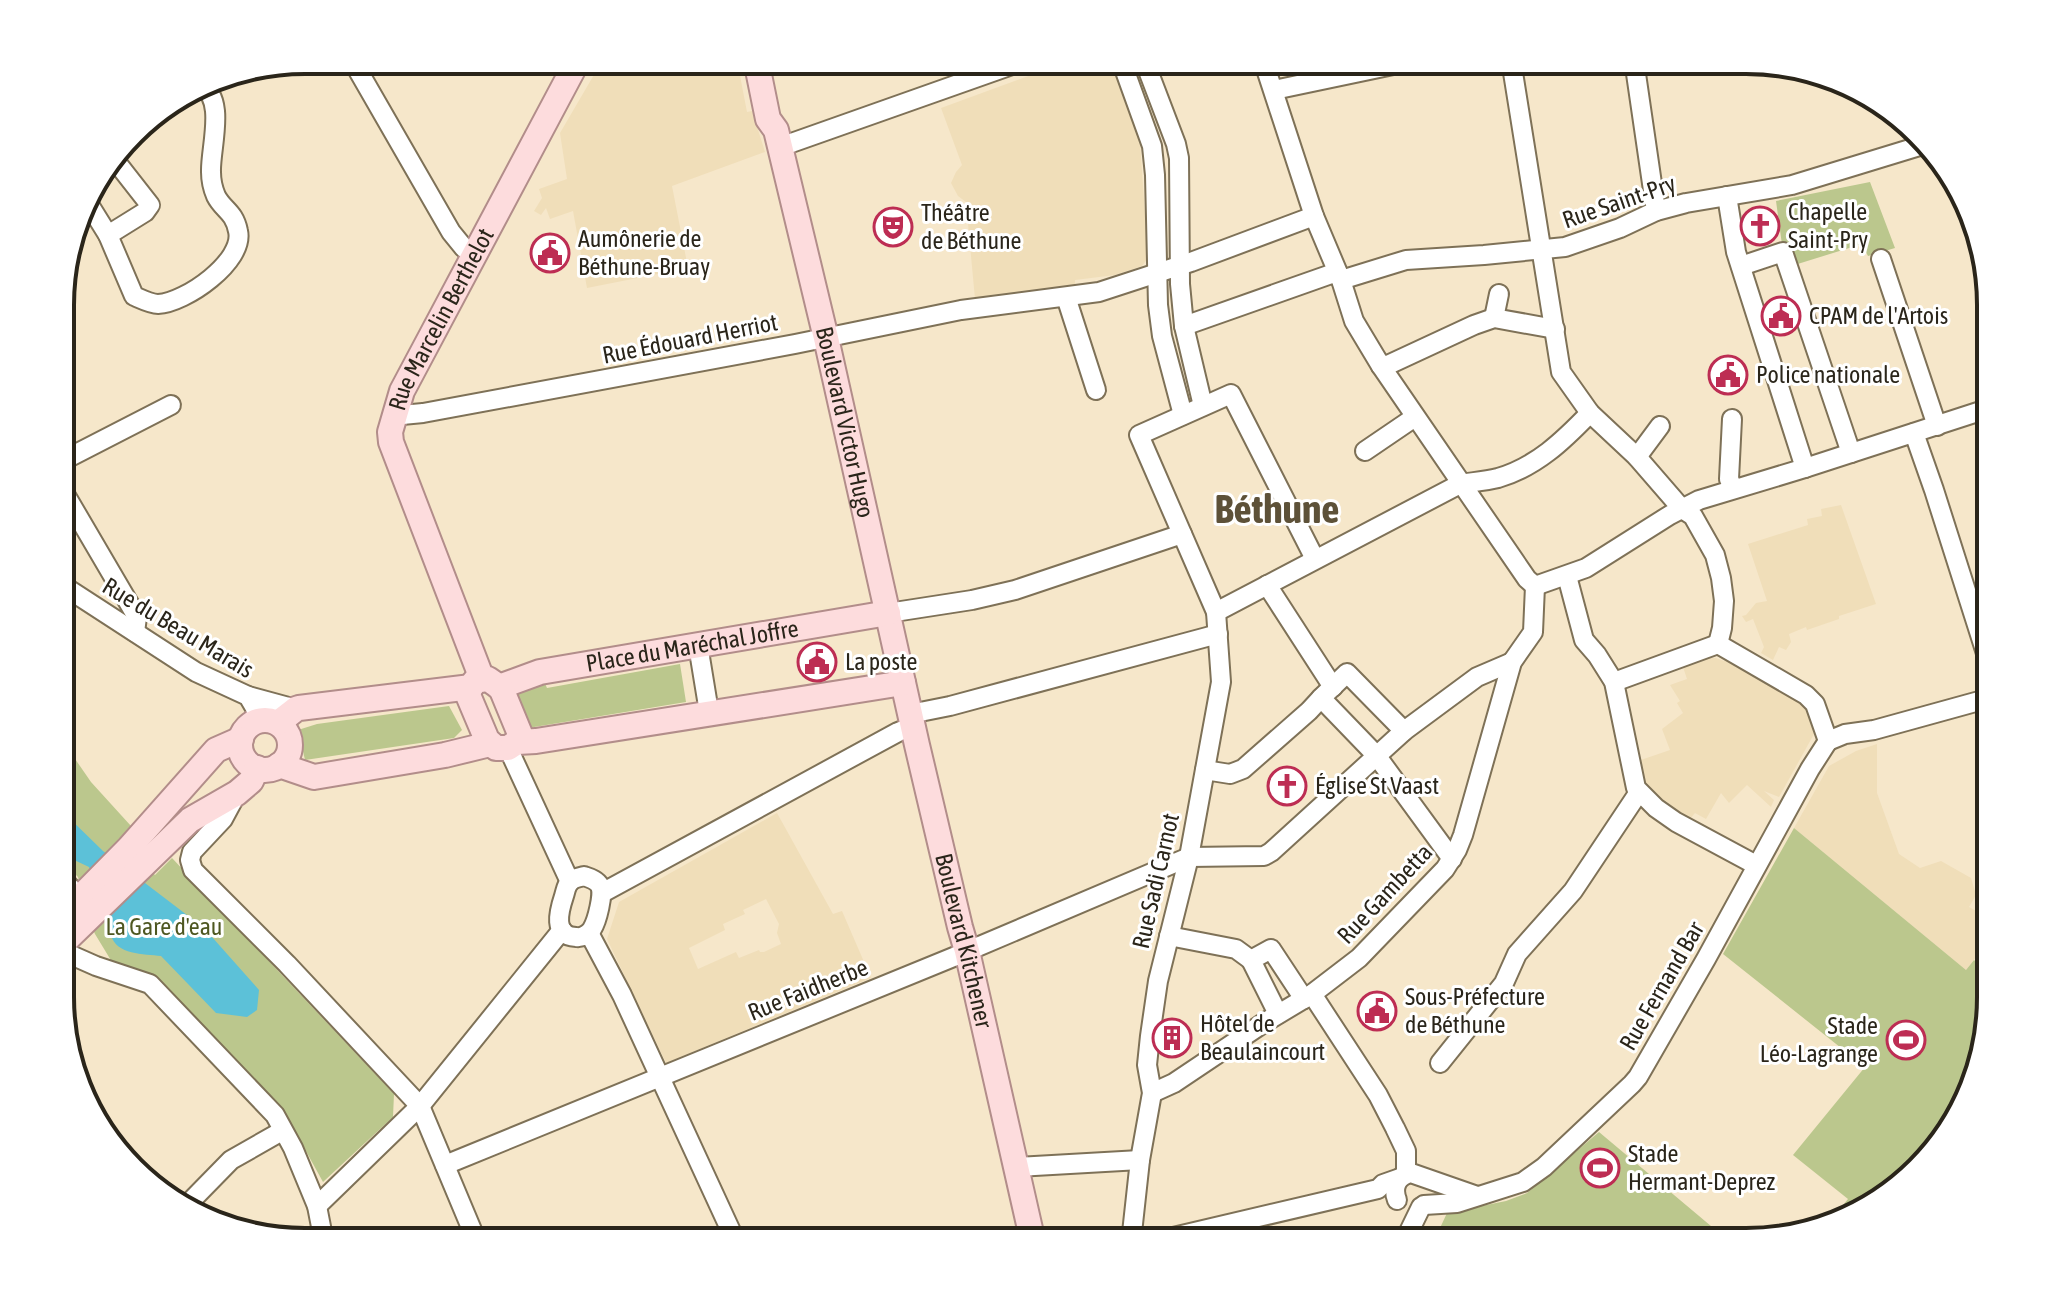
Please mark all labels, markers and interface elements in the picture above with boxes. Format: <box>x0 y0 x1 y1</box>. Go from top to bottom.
street label: Rue Saint-Pry <box>1559 170 1679 233</box>
place label: Chapelle Saint-Pry <box>1788 198 1868 253</box>
place label: Théâtre de Béthune <box>921 199 1022 254</box>
church icon: Chapelle Saint-Pry <box>1739 205 1781 247</box>
theatre icon: Théâtre de Béthune <box>872 206 914 248</box>
street label: Rue Marcelin Berthelot <box>383 223 499 413</box>
place label: Aumônerie de Béthune-Bruay <box>578 225 710 280</box>
public building icon: Aumônerie de Béthune-Bruay <box>529 232 571 274</box>
public building icon: CPAM de l'Artois <box>1760 295 1802 337</box>
place label: CPAM de l'Artois <box>1809 302 1948 329</box>
street label: Rue Édouard Herriot <box>600 308 780 369</box>
street label: Boulevard Victor Hugo <box>811 324 880 520</box>
public building icon: Police nationale <box>1707 354 1749 396</box>
place label: Police nationale <box>1756 361 1900 388</box>
district label: Béthune <box>1215 486 1339 531</box>
street label: Rue du Beau Marais <box>98 572 259 683</box>
street label: Place du Maréchal Joffre <box>584 614 800 677</box>
public building icon: La poste <box>796 641 838 683</box>
place label: La poste <box>845 648 917 675</box>
church icon: Église St Vaast <box>1266 765 1308 807</box>
place label: Église St Vaast <box>1315 772 1439 799</box>
street label: Rue Sadi Carnot <box>1127 811 1184 951</box>
street label: Rue Gambetta <box>1332 838 1438 949</box>
street label: Boulevard Kitchener <box>930 851 998 1031</box>
park label: La Gare d'eau <box>106 913 222 940</box>
street label: Rue Fernand Bar <box>1614 916 1710 1055</box>
street label: Rue Faidherbe <box>744 953 872 1026</box>
place label: Sous-Préfecture de Béthune <box>1405 983 1545 1038</box>
public building icon: Sous-Préfecture de Béthune <box>1356 990 1398 1032</box>
place label: Hôtel de Beaulaincourt <box>1200 1010 1325 1065</box>
place label: Stade Léo-Lagrange <box>1760 1012 1878 1067</box>
building icon: Hôtel de Beaulaincourt <box>1151 1017 1193 1059</box>
sports icon: Stade Léo-Lagrange <box>1885 1019 1927 1061</box>
place label: Stade Hermant-Deprez <box>1628 1140 1776 1195</box>
sports icon: Stade Hermant-Deprez <box>1579 1147 1621 1189</box>

